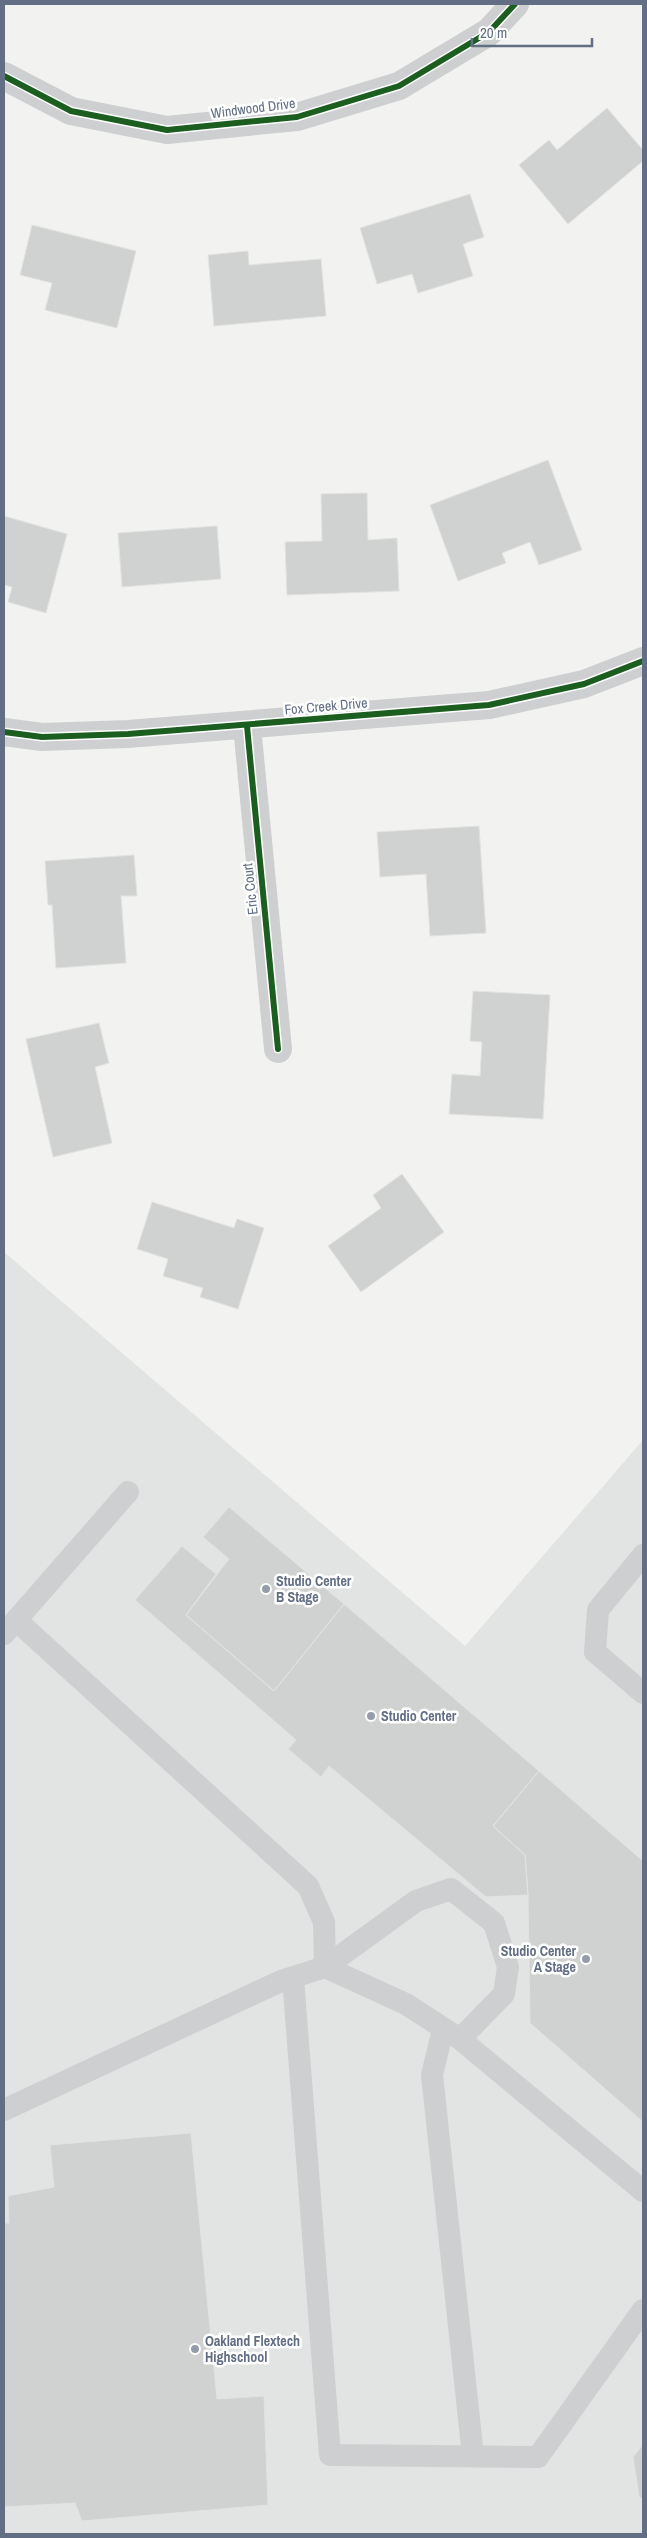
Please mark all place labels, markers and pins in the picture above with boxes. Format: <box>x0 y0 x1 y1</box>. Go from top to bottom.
place label: Studio Center B Stage <box>276 1572 352 1606</box>
marker: Studio Center B Stage <box>260 1583 272 1595</box>
place label: Studio Center <box>381 1707 457 1725</box>
marker: Studio Center <box>365 1710 377 1722</box>
place label: Studio Center A Stage <box>501 1942 577 1976</box>
marker: Studio Center A Stage <box>580 1953 592 1965</box>
place label: Oakland Flextech Highschool <box>205 2332 300 2366</box>
marker: Oakland Flextech Highschool <box>189 2343 201 2355</box>

